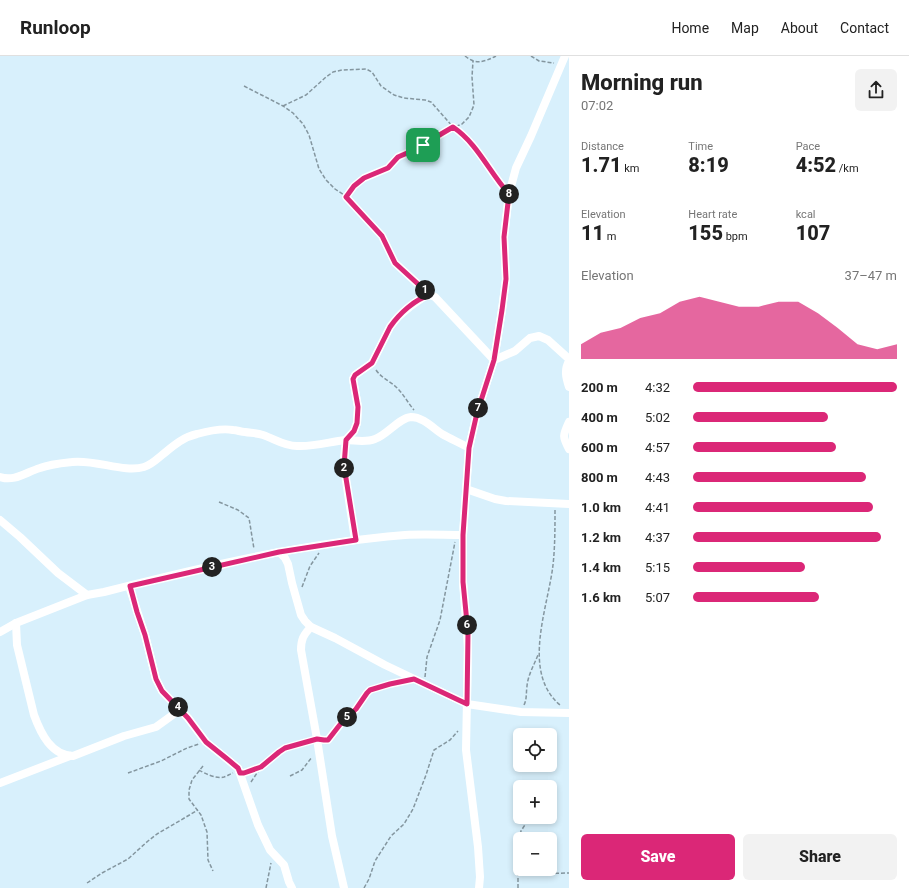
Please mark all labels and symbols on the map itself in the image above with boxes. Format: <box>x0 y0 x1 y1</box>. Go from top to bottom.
pin <box>406 128 440 162</box>
pin: 8 <box>499 184 519 204</box>
pin: 1 <box>415 280 435 300</box>
pin: 7 <box>468 398 488 418</box>
pin: 2 <box>334 458 354 478</box>
pin: 3 <box>202 557 222 577</box>
pin: 6 <box>457 615 477 635</box>
pin: 4 <box>168 697 188 717</box>
pin: 5 <box>337 707 357 727</box>

